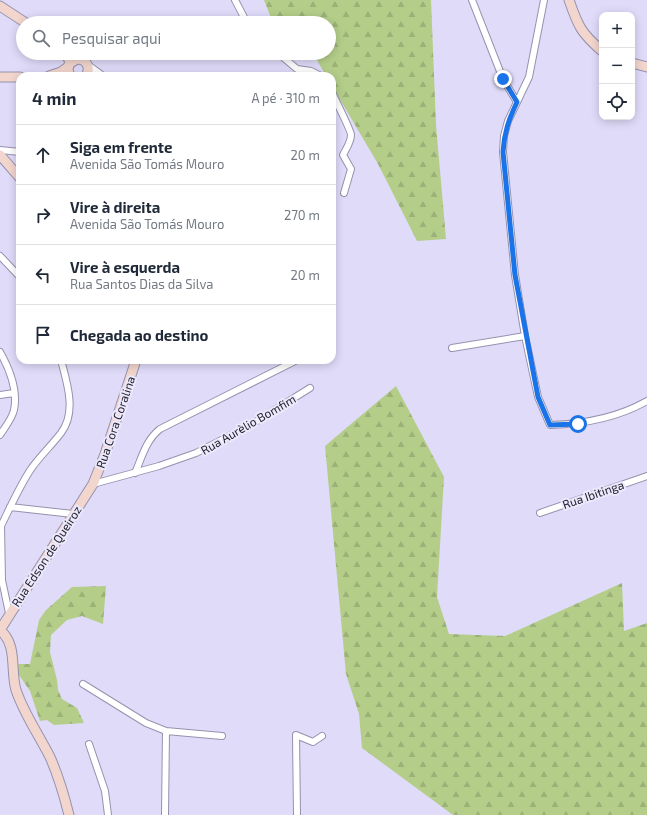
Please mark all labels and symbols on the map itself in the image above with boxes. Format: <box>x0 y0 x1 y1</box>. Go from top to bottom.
route end <box>494 70 512 88</box>
street label: Rua Cora Coralina <box>93 374 137 470</box>
street label: Rua Aurèlio Bomfim <box>198 391 298 457</box>
route start <box>569 415 587 433</box>
street label: Rua Ibitinga <box>560 477 626 511</box>
street label: Rua Edson de Queiroz <box>8 503 85 610</box>

